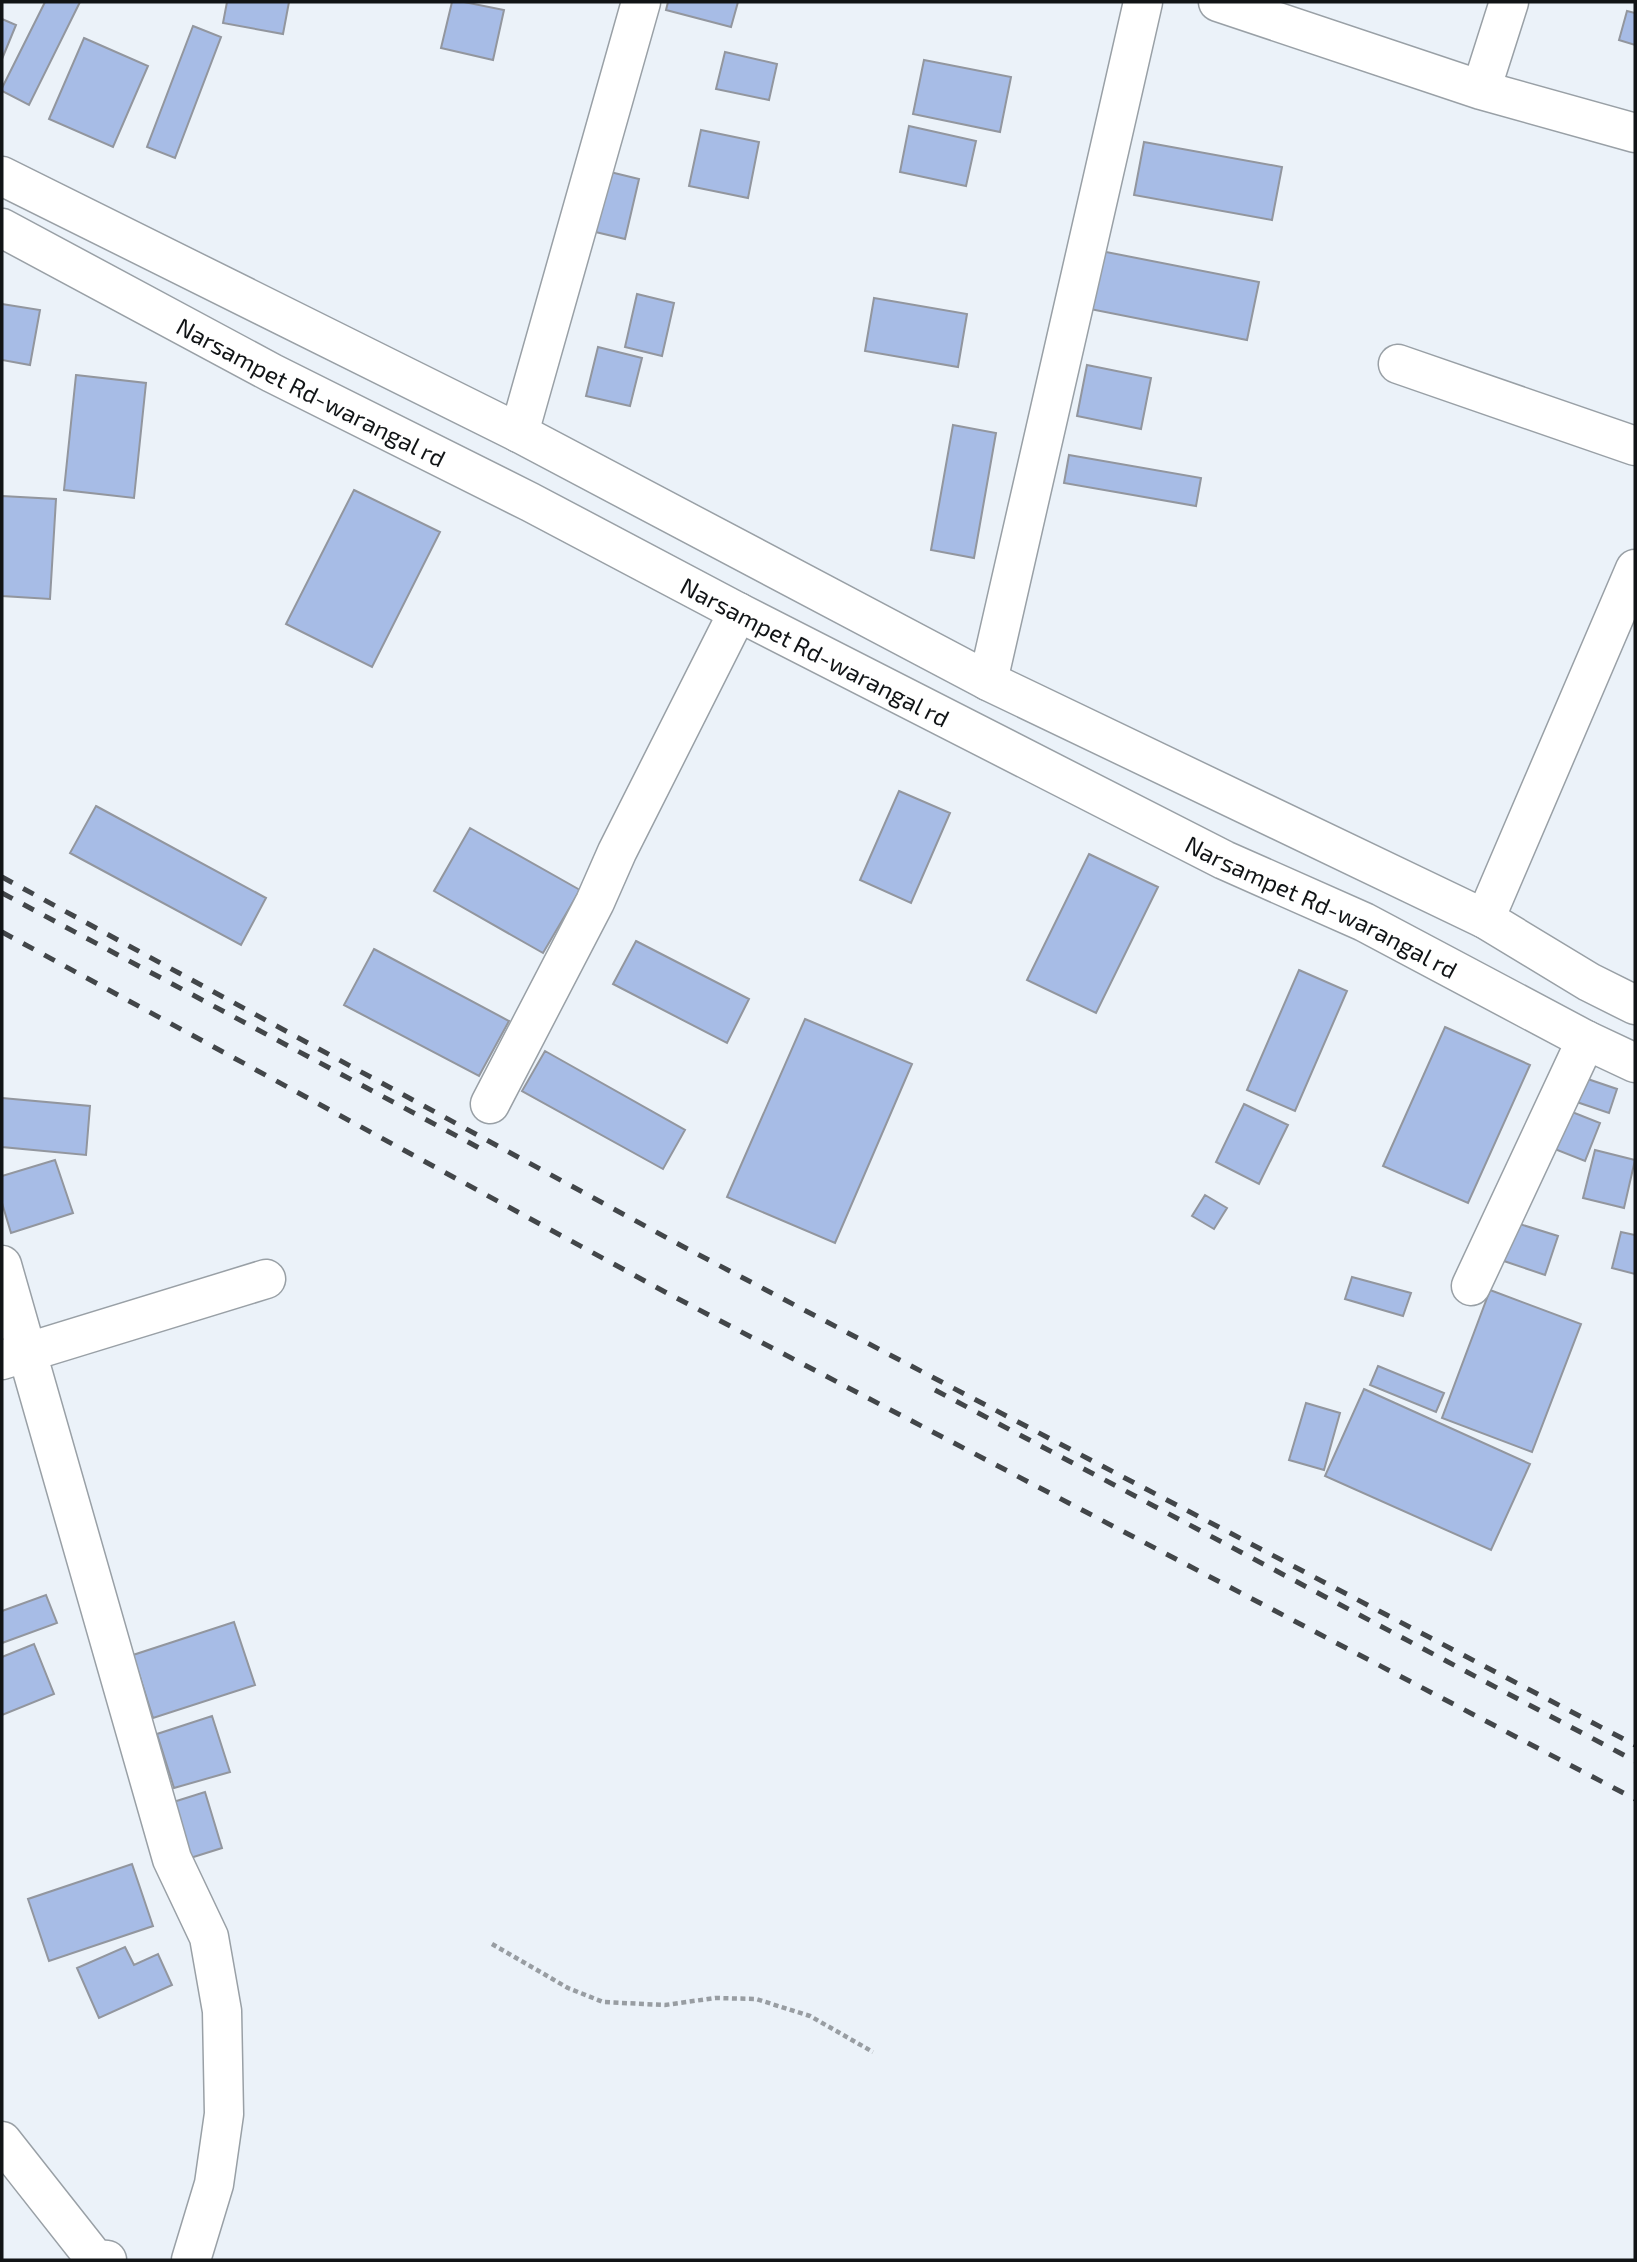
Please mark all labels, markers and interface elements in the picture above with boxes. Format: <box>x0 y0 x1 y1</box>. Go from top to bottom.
street label: Narsampet Rd-warangal rd <box>172 310 451 472</box>
street label: Narsampet Rd-warangal rd <box>676 570 955 732</box>
street label: Narsampet Rd-warangal rd <box>1181 829 1463 984</box>

